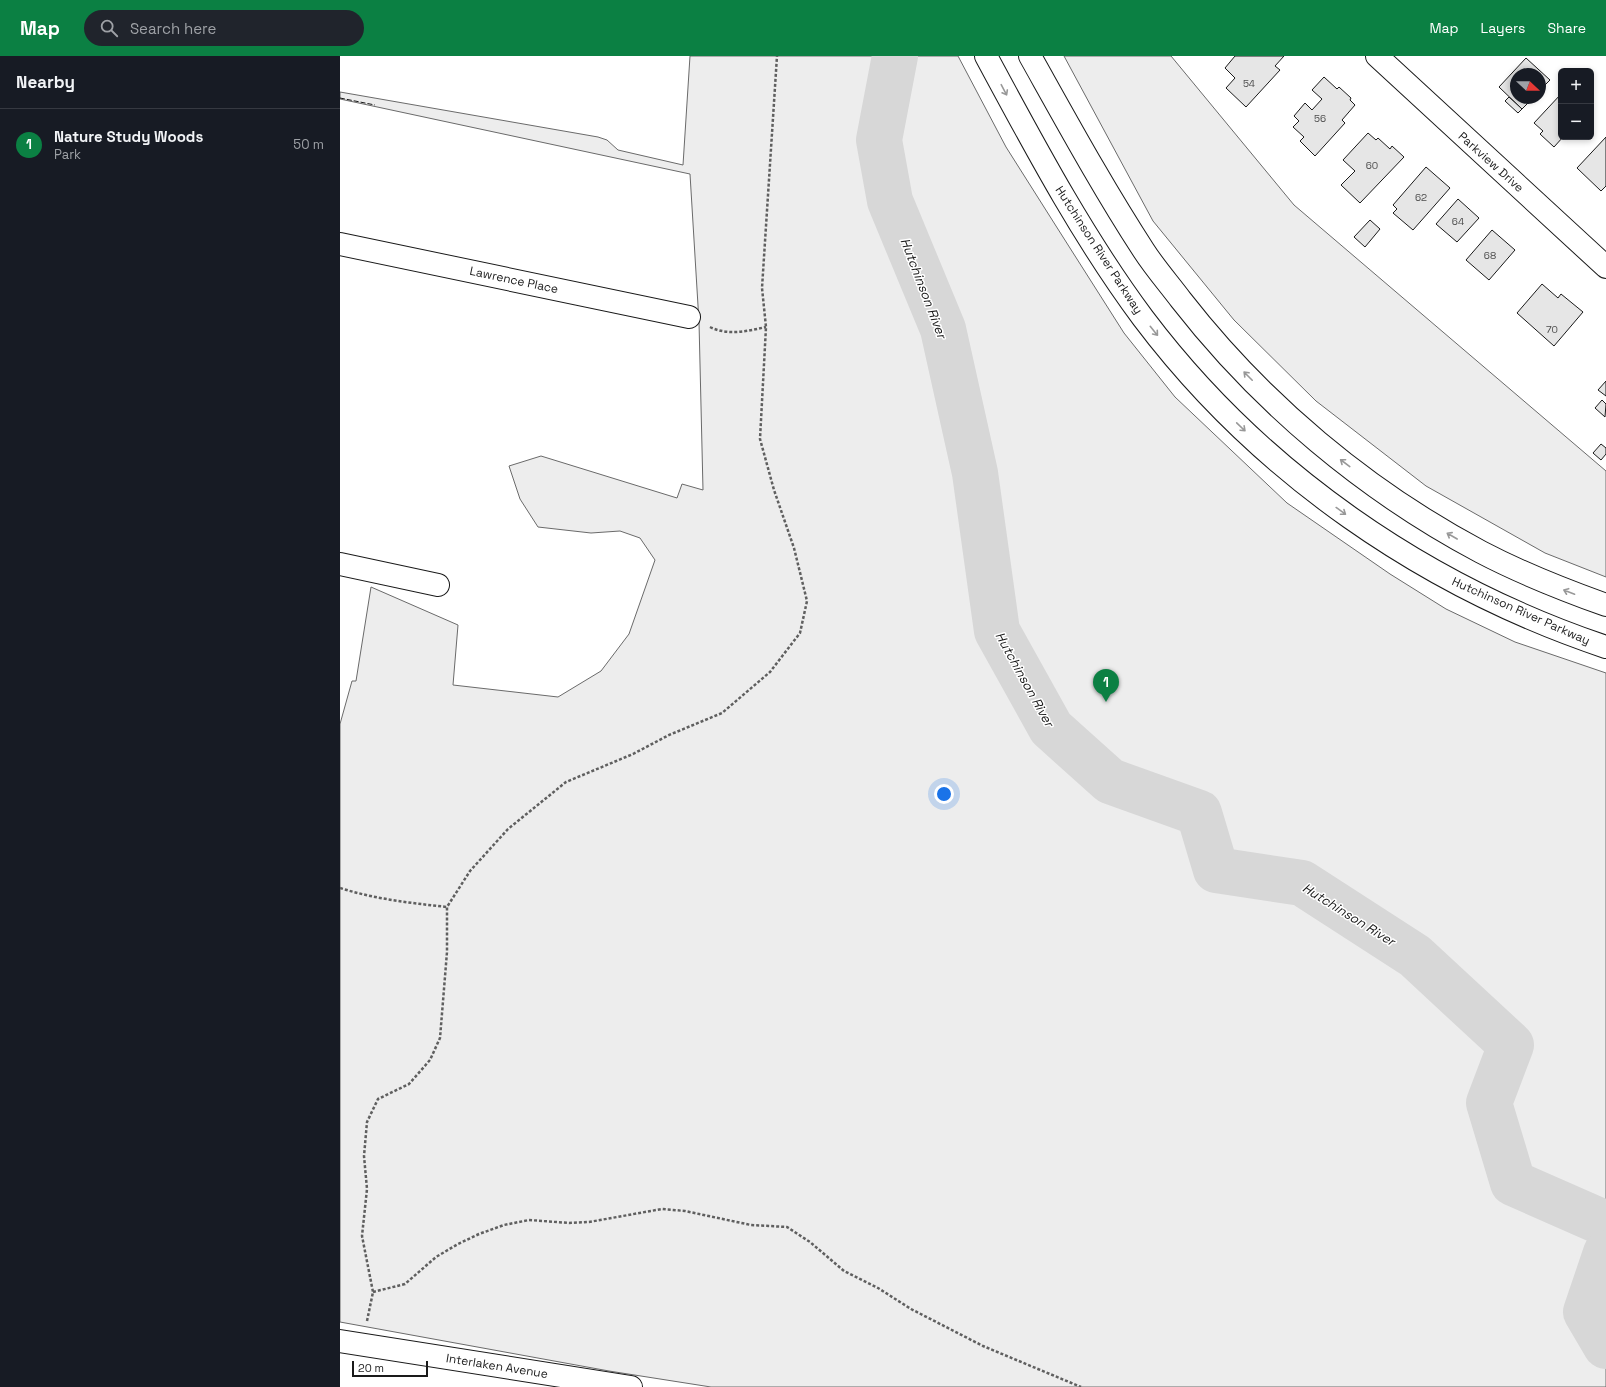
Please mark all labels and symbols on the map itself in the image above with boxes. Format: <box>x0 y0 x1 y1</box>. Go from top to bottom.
north arrow <box>1510 68 1546 104</box>
house number: 54 <box>1243 77 1255 90</box>
one-way arrow <box>1001 84 1009 96</box>
house number: 56 <box>1314 112 1326 125</box>
street label: Parkview Drive <box>1455 128 1527 196</box>
house number: 60 <box>1366 159 1378 172</box>
street label: Hutchinson River Parkway <box>1052 183 1146 317</box>
house number: 62 <box>1415 191 1427 204</box>
house number: 64 <box>1452 215 1464 228</box>
water label: Hutchinson River <box>897 236 951 343</box>
house number: 68 <box>1484 249 1496 262</box>
street label: Lawrence Place <box>468 263 560 297</box>
house number: 70 <box>1546 323 1558 336</box>
one-way arrow <box>1150 326 1158 337</box>
one-way arrow <box>1243 372 1253 381</box>
one-way arrow <box>1236 422 1246 432</box>
one-way arrow <box>1339 458 1350 467</box>
one-way arrow <box>1335 507 1346 515</box>
one-way arrow <box>1446 531 1458 539</box>
street label: Hutchinson River Parkway <box>1449 573 1593 649</box>
one-way arrow <box>1564 587 1576 595</box>
water label: Hutchinson River <box>991 629 1059 732</box>
pin: 1 <box>1093 669 1119 702</box>
your location <box>934 784 954 804</box>
water label: Hutchinson River <box>1299 879 1400 951</box>
street label: Interlaken Avenue <box>445 1350 549 1382</box>
scale bar <box>352 1359 428 1378</box>

